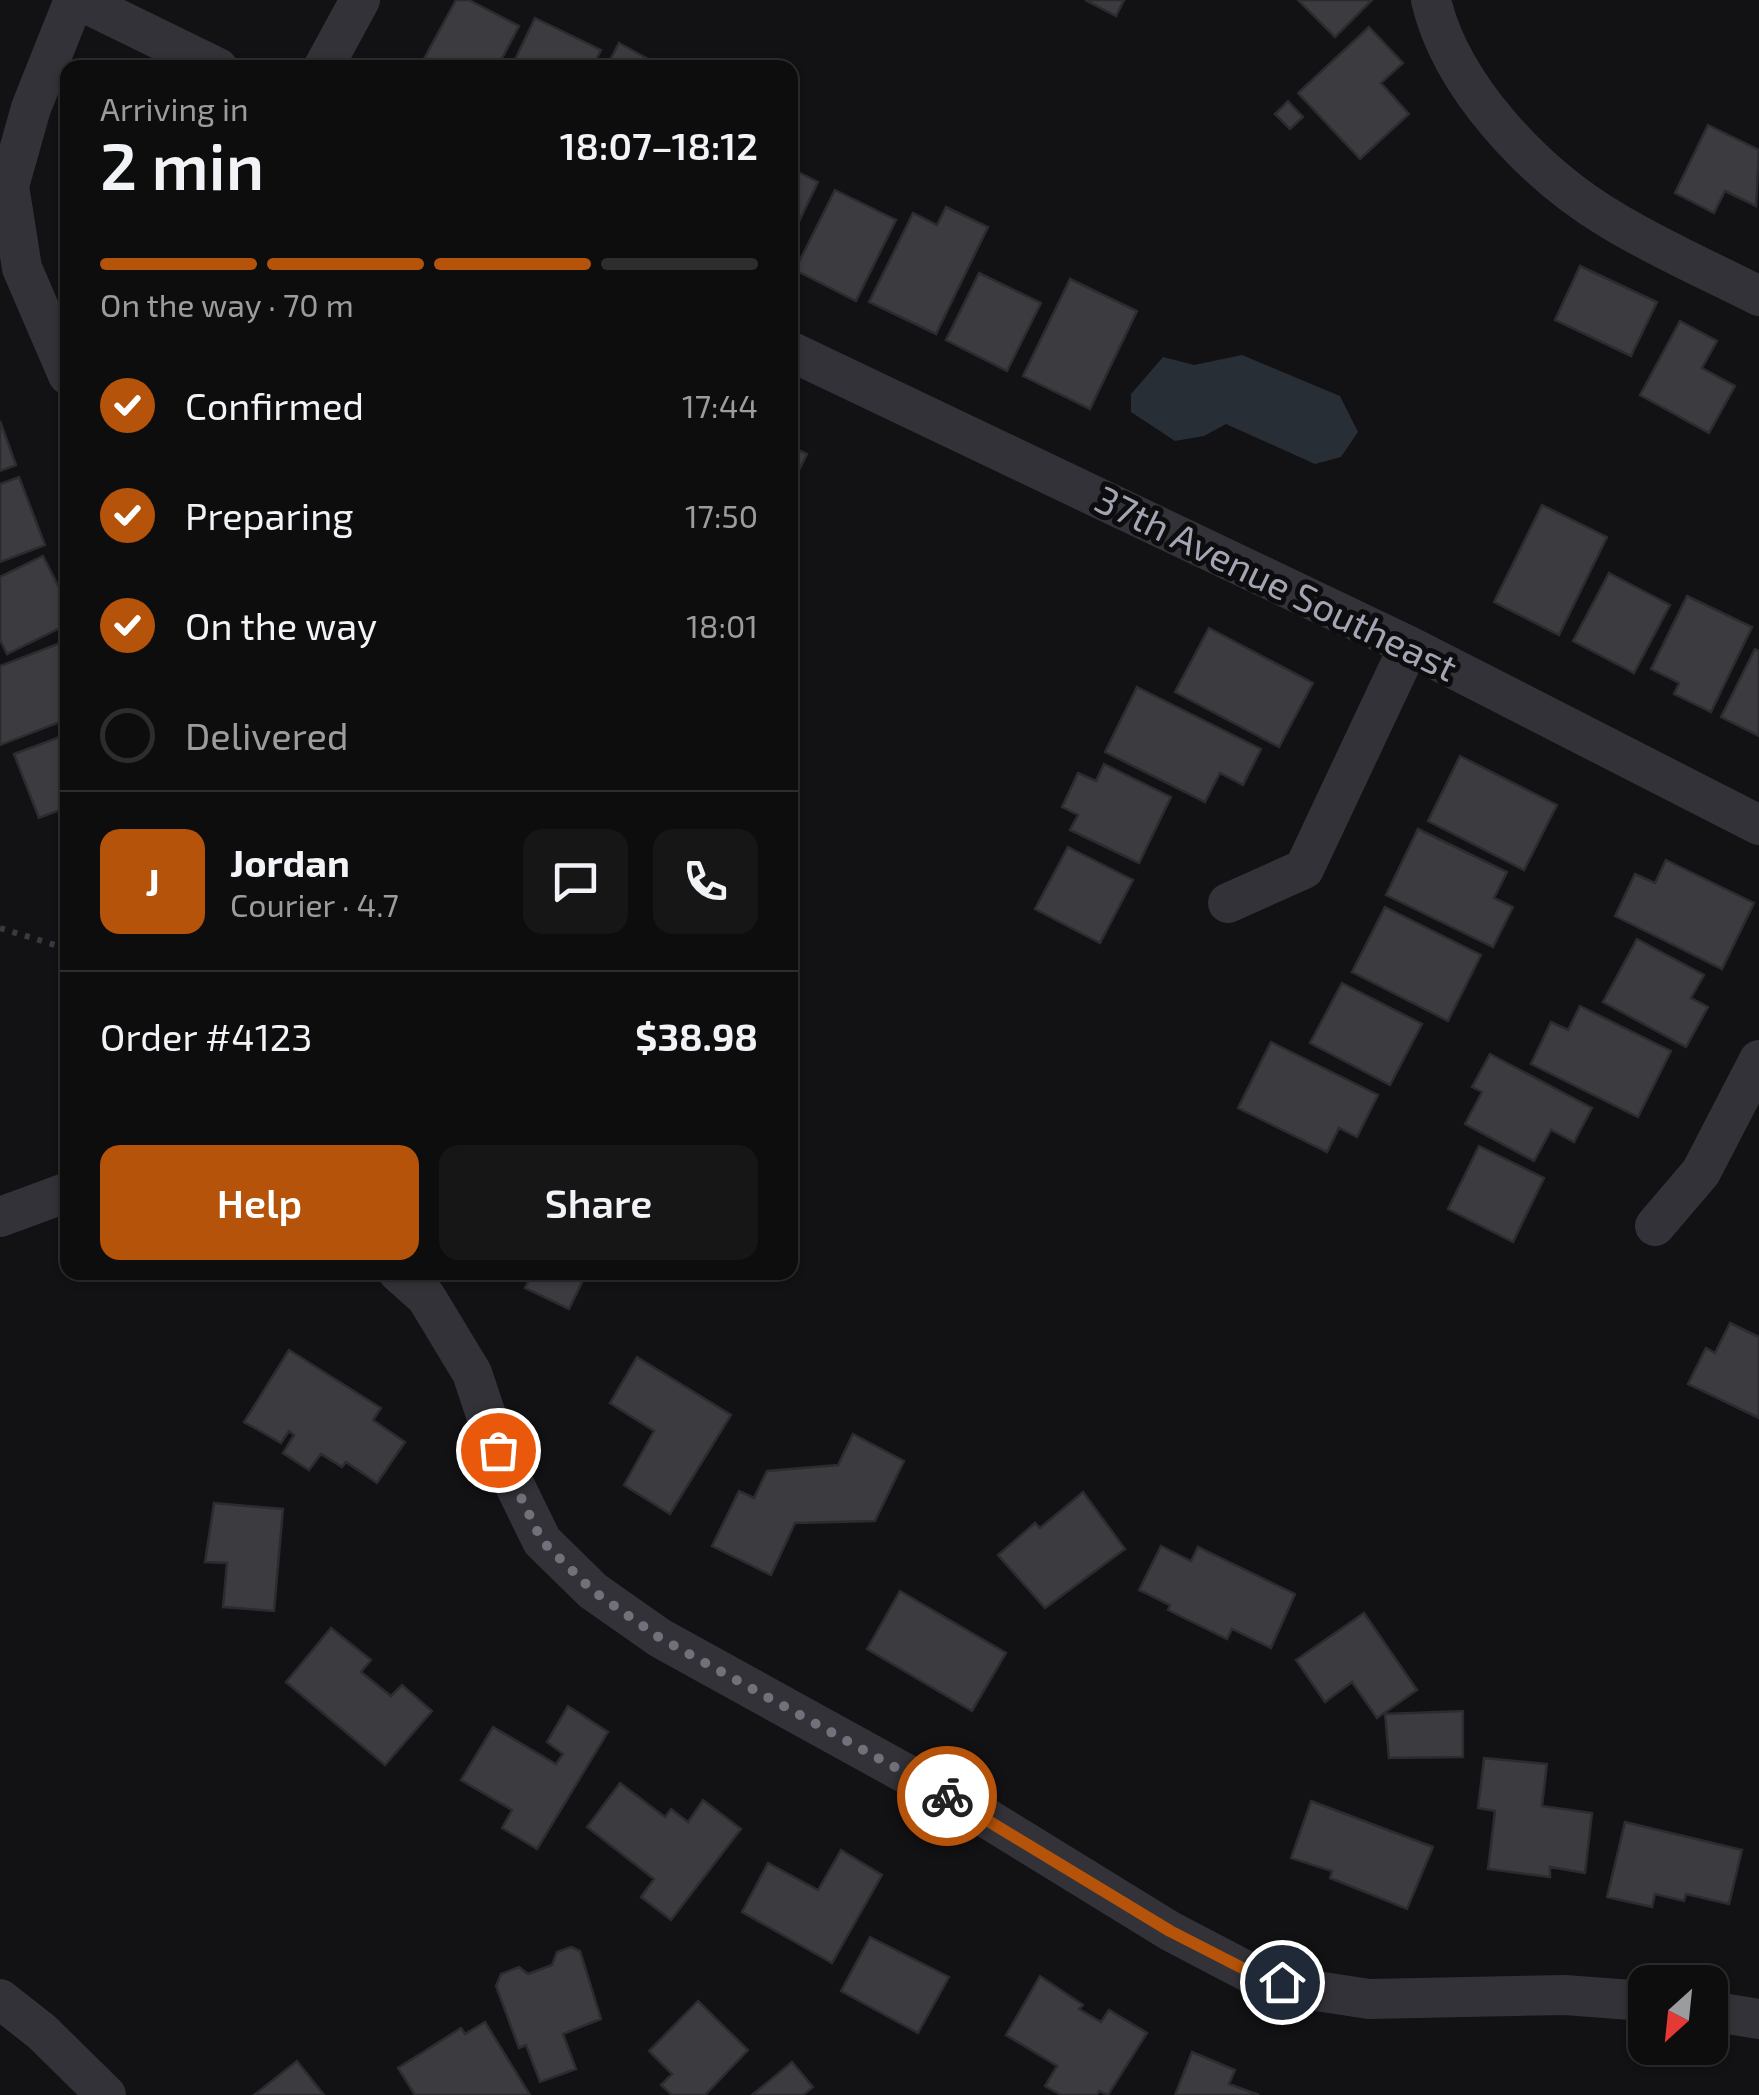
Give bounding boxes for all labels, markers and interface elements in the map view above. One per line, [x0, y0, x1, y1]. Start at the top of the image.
text: Arriving in [100, 89, 249, 127]
text: 18:07–18:12 [560, 122, 758, 168]
text: 2 min [100, 125, 264, 203]
text: On the way · 70 m [100, 285, 354, 323]
icon: check [100, 378, 155, 433]
text: Confirmed [185, 382, 364, 428]
text: 17:44 [682, 386, 758, 424]
street label: 37th Avenue Southeast [1089, 475, 1465, 690]
icon: check [100, 488, 155, 543]
text: Preparing [185, 492, 353, 538]
text: 17:50 [685, 496, 758, 534]
icon: check [100, 598, 155, 653]
text: On the way [185, 602, 377, 648]
text: 18:01 [686, 606, 758, 644]
text: Delivered [185, 712, 349, 758]
button: chat [523, 829, 628, 934]
button: phone [653, 829, 758, 934]
text: Jordan [230, 839, 350, 885]
text: J [145, 858, 160, 904]
text: Courier · 4.7 [230, 885, 399, 923]
text: Order #4123 [100, 1013, 312, 1059]
text: $38.98 [635, 1013, 758, 1059]
button: Help [100, 1145, 419, 1260]
button: Share [439, 1145, 758, 1260]
pin [456, 1408, 541, 1493]
icon: bag [471, 1423, 526, 1478]
courier [897, 1746, 997, 1846]
icon: bike [920, 1769, 975, 1824]
pin [1240, 1940, 1325, 2025]
icon: home [1255, 1955, 1310, 2010]
north arrow [1628, 1965, 1728, 2065]
map controls [1628, 1965, 1728, 2065]

